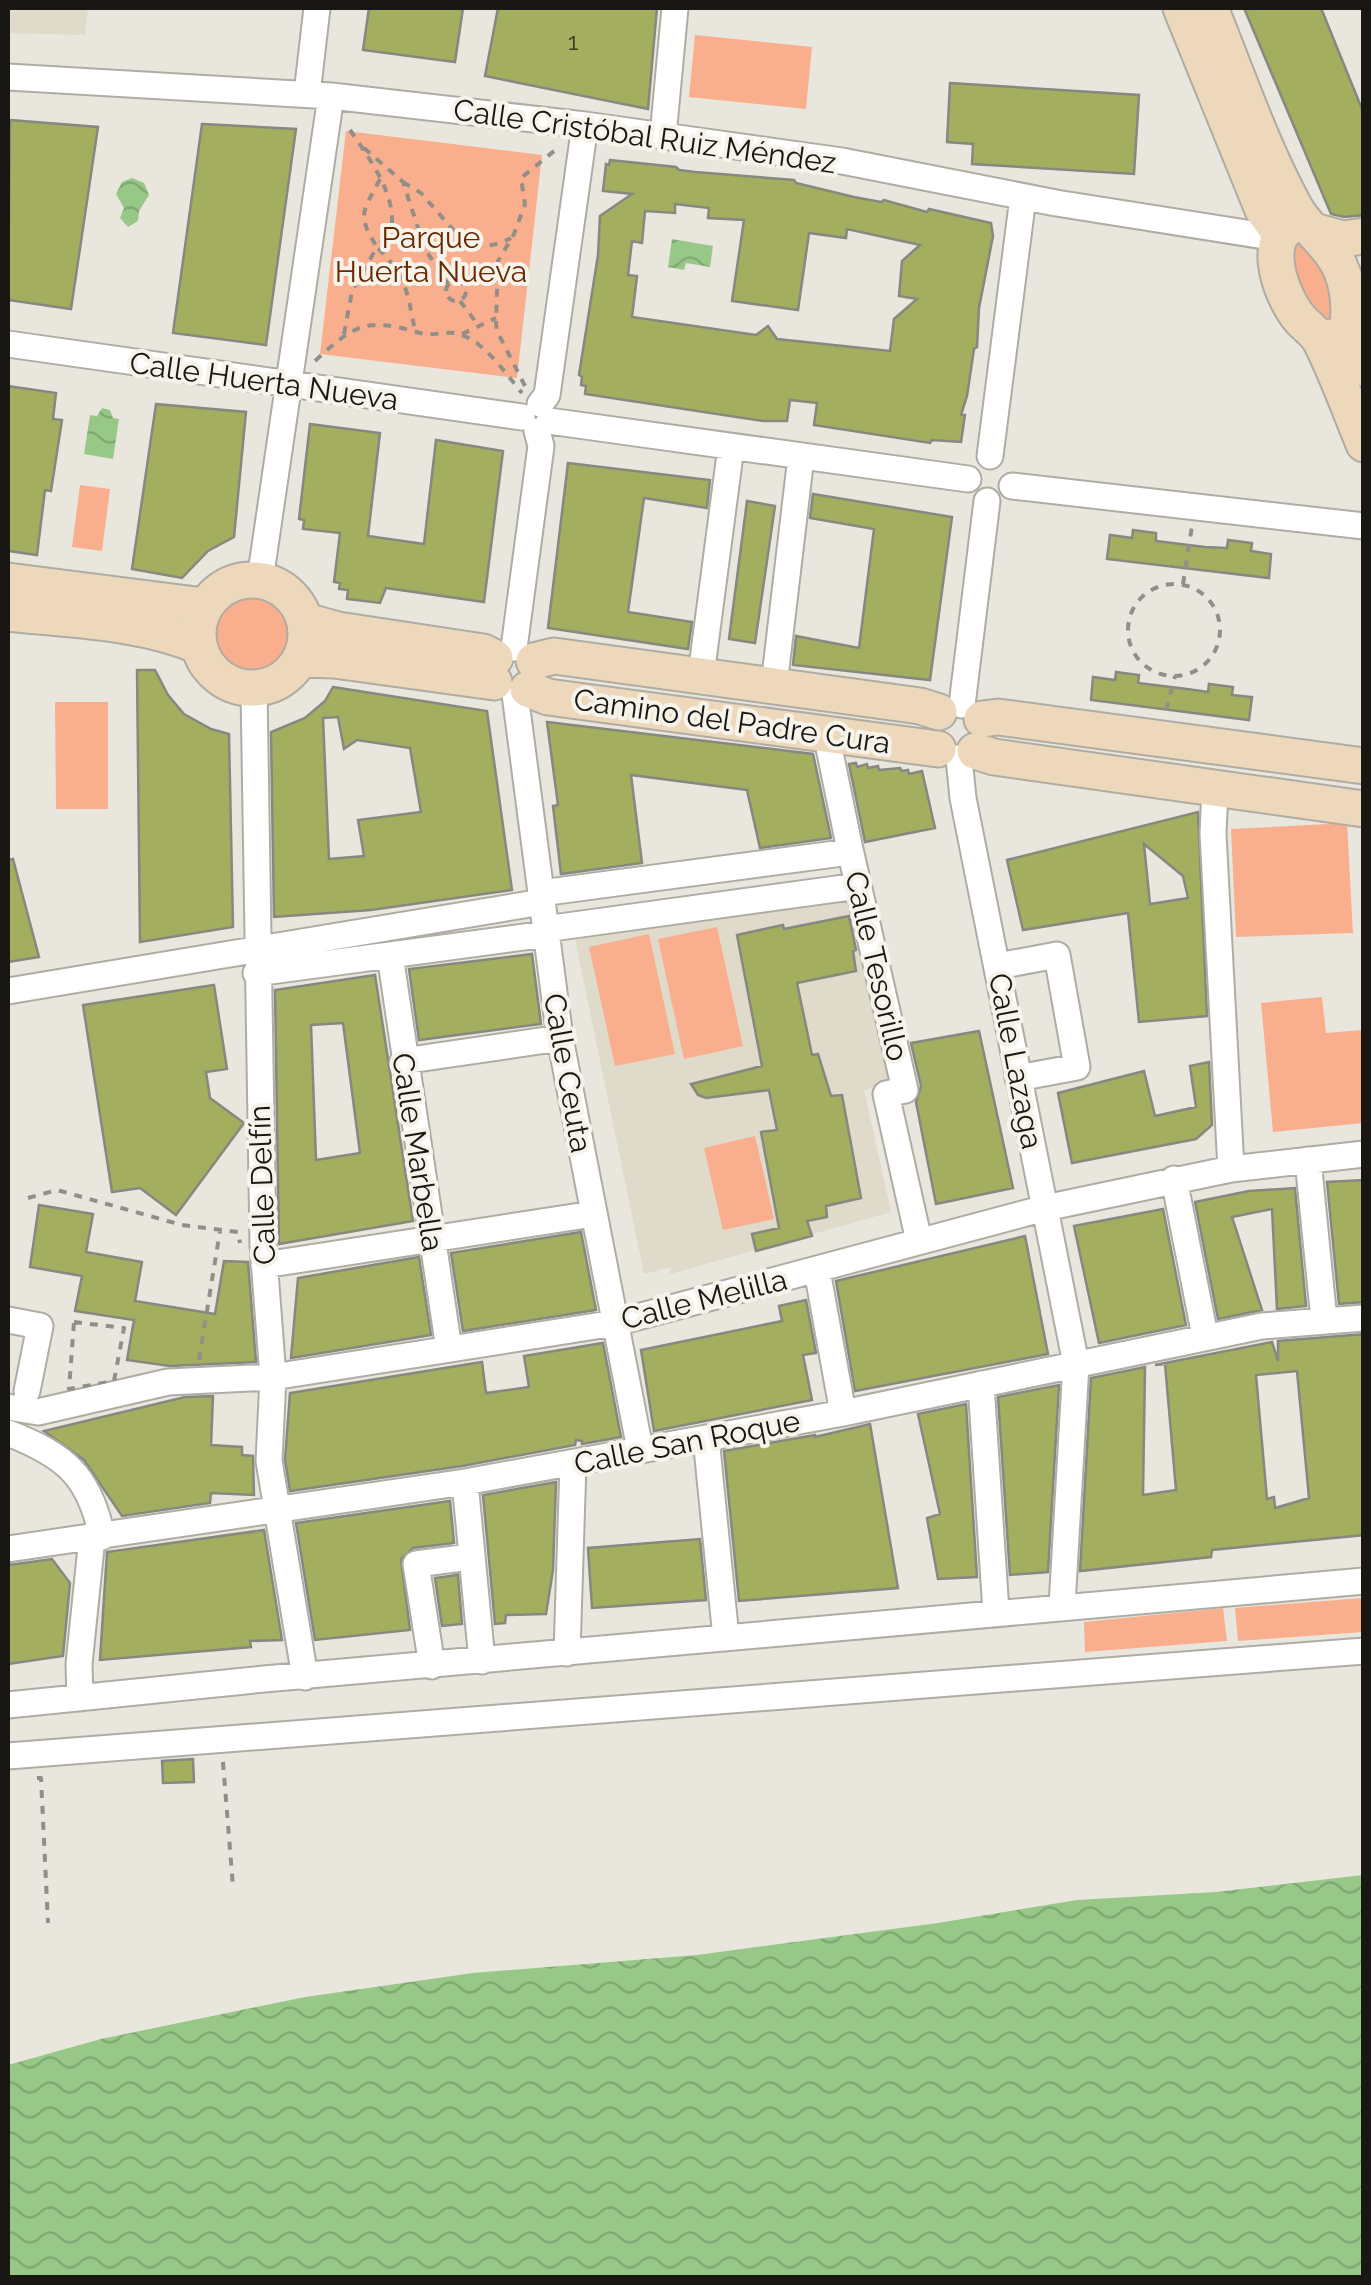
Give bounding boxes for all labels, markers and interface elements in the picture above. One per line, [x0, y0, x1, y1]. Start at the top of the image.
house number: 1 [568, 26, 579, 56]
street label: Calle Cristóbal Ruiz Méndez [451, 92, 839, 180]
park label: Parque Huerta Nueva [335, 220, 527, 289]
street label: Calle Huerta Nueva [127, 345, 401, 417]
street label: Camino del Padre Cura [572, 681, 892, 761]
street label: Calle Tesorillo [838, 868, 916, 1064]
street label: Calle Lazaga [982, 970, 1050, 1152]
street label: Calle Ceuta [537, 991, 599, 1155]
street label: Calle Marbella [385, 1050, 451, 1254]
street label: Calle Delfín [242, 1105, 282, 1265]
street label: Calle Melilla [618, 1262, 790, 1336]
street label: Calle San Roque [571, 1403, 803, 1481]

